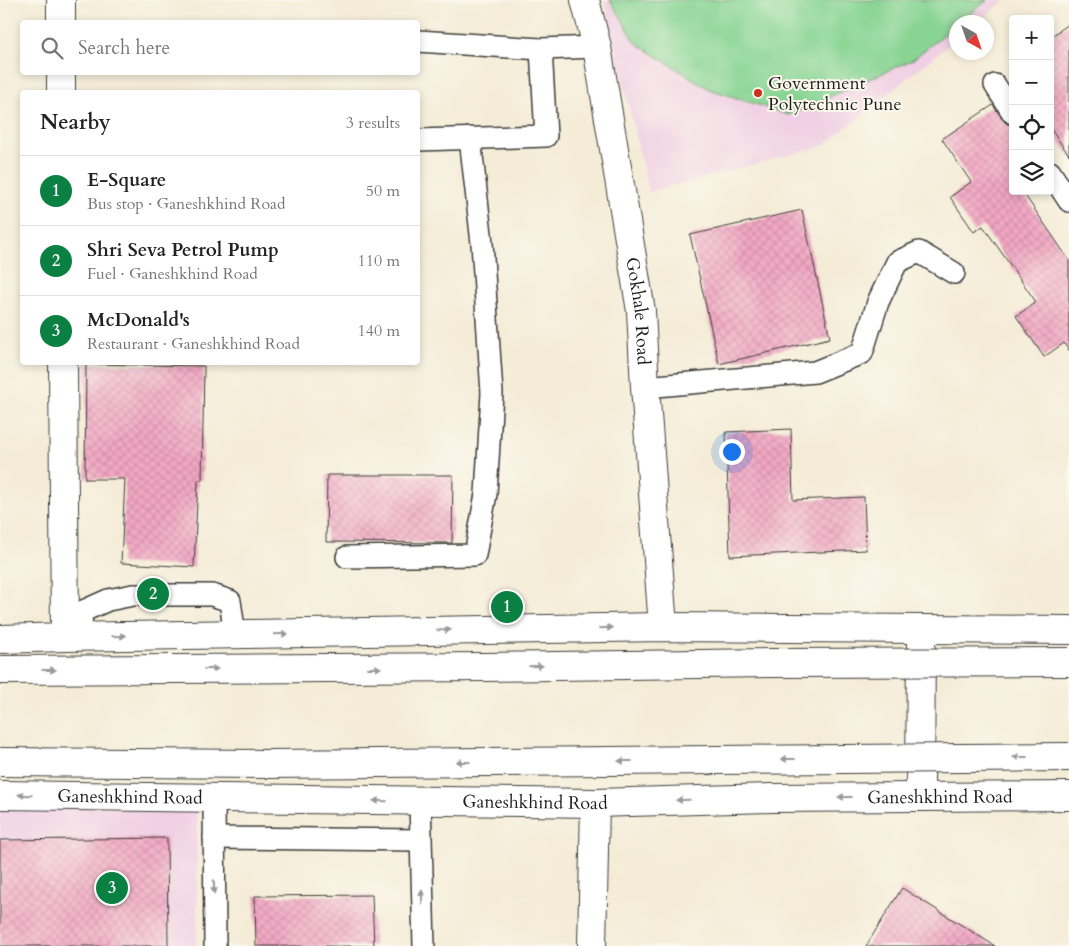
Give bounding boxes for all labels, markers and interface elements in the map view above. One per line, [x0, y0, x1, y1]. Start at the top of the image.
north arrow [949, 15, 994, 60]
map controls [1009, 15, 1054, 195]
button: + [1009, 15, 1054, 60]
search box [20, 20, 420, 75]
icon: search [38, 34, 66, 62]
text: Search here [78, 35, 170, 61]
button: − [1009, 60, 1054, 105]
place label: Government Polytechnic Pune [768, 71, 902, 117]
marker: Government Polytechnic Pune [752, 87, 764, 99]
button: locate [1009, 105, 1054, 150]
text: Nearby [40, 108, 111, 137]
text: 3 results [346, 112, 400, 134]
button: layers [1009, 150, 1054, 195]
text: E-Square [87, 167, 166, 193]
text: 1 [52, 180, 60, 202]
text: 50 m [366, 180, 400, 202]
text: Bus stop · Ganeshkhind Road [87, 193, 286, 215]
text: Shri Seva Petrol Pump [87, 237, 279, 263]
text: 2 [52, 250, 60, 272]
text: 110 m [358, 250, 400, 272]
street label: Gokhale Road [620, 255, 656, 366]
text: Fuel · Ganeshkhind Road [87, 263, 258, 285]
text: McDonald's [87, 307, 190, 333]
text: 3 [52, 320, 60, 342]
text: 140 m [358, 320, 400, 342]
text: Restaurant · Ganeshkhind Road [87, 333, 300, 355]
your location [719, 439, 745, 465]
pin: 2 [137, 575, 169, 613]
pin: 1 [491, 588, 523, 626]
one-way arrow [598, 624, 614, 632]
one-way arrow [436, 626, 452, 634]
one-way arrow [273, 630, 289, 638]
one-way arrow [111, 632, 127, 640]
one-way arrow [528, 662, 544, 670]
one-way arrow [366, 664, 382, 672]
one-way arrow [203, 665, 219, 673]
one-way arrow [41, 666, 57, 674]
one-way arrow [1012, 754, 1028, 762]
one-way arrow [780, 756, 796, 764]
one-way arrow [617, 757, 633, 765]
one-way arrow [455, 758, 471, 766]
street label: Ganeshkhind Road [57, 783, 203, 810]
street label: Ganeshkhind Road [867, 784, 1013, 810]
street label: Ganeshkhind Road [462, 789, 608, 816]
one-way arrow [17, 791, 33, 799]
one-way arrow [837, 793, 853, 801]
one-way arrow [372, 796, 388, 804]
one-way arrow [675, 796, 691, 804]
pin: 3 [96, 869, 128, 907]
one-way arrow [210, 879, 218, 895]
one-way arrow [417, 889, 425, 905]

